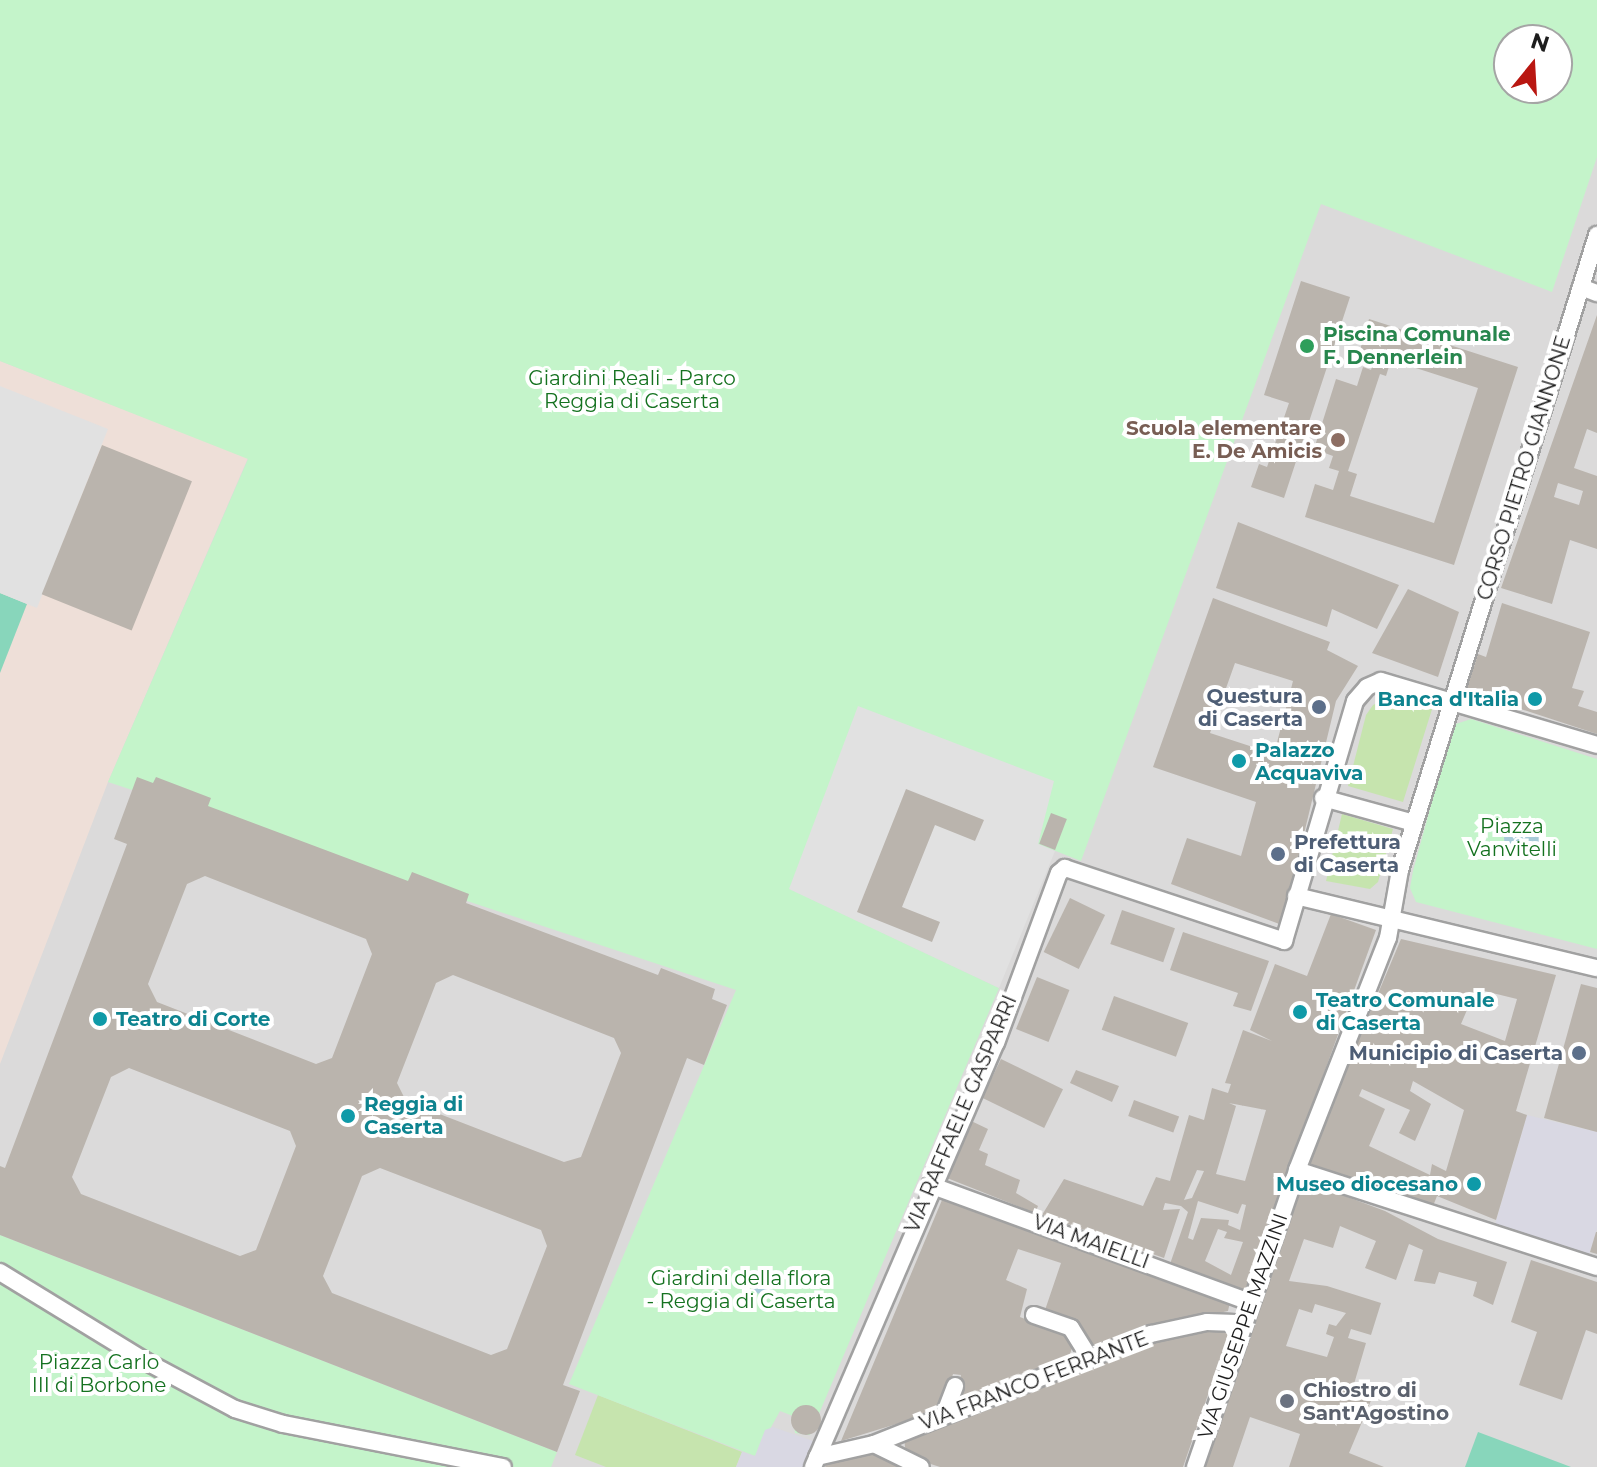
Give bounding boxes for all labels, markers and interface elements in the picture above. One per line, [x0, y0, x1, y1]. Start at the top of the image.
north arrow [1493, 24, 1573, 104]
text: N [1527, 27, 1553, 58]
place label: Piscina Comunale F. Dennerlein [1323, 322, 1511, 369]
street label: CORSO PIETRO GIANNONE [1472, 333, 1576, 603]
marker: Piscina Comunale F. Dennerlein [1298, 337, 1316, 355]
park label: Giardini Reali - Parco Reggia di Caserta [528, 366, 736, 413]
place label: Scuola elementare E. De Amicis [1126, 416, 1322, 463]
marker: Scuola elementare E. De Amicis [1329, 431, 1347, 449]
place label: Questura di Caserta [1198, 684, 1303, 731]
place label: Banca d'Italia [1378, 687, 1519, 711]
marker: Banca d'Italia [1526, 690, 1544, 708]
marker: Questura di Caserta [1310, 698, 1328, 716]
place label: Palazzo Acquaviva [1255, 738, 1363, 785]
marker: Palazzo Acquaviva [1230, 752, 1248, 770]
park label: Piazza Vanvitelli [1467, 815, 1557, 862]
place label: Prefettura di Caserta [1294, 830, 1401, 877]
marker: Prefettura di Caserta [1269, 845, 1287, 863]
place label: Teatro Comunale di Caserta [1316, 988, 1495, 1035]
street label: VIA RAFFAELE GASPARRI [900, 992, 1022, 1236]
marker: Teatro Comunale di Caserta [1291, 1003, 1309, 1021]
place label: Teatro di Corte [116, 1007, 270, 1031]
marker: Teatro di Corte [91, 1010, 109, 1028]
place label: Municipio di Caserta [1349, 1041, 1563, 1065]
marker: Municipio di Caserta [1570, 1044, 1588, 1062]
place label: Reggia di Caserta [364, 1092, 463, 1139]
marker: Reggia di Caserta [339, 1107, 357, 1125]
place label: Museo diocesano [1276, 1172, 1458, 1196]
marker: Museo diocesano [1465, 1175, 1483, 1193]
street label: VIA MAIELLI [1030, 1210, 1152, 1274]
street label: VIA GIUSEPPE MAZZINI [1193, 1210, 1293, 1442]
park label: Giardini della flora - Reggia di Caserta [647, 1266, 835, 1313]
street label: VIA FRANCO FERRANTE [916, 1326, 1152, 1436]
park label: Piazza Carlo III di Borbone [32, 1351, 166, 1398]
place label: Chiostro di Sant'Agostino [1303, 1378, 1449, 1425]
marker: Chiostro di Sant'Agostino [1278, 1392, 1296, 1410]

